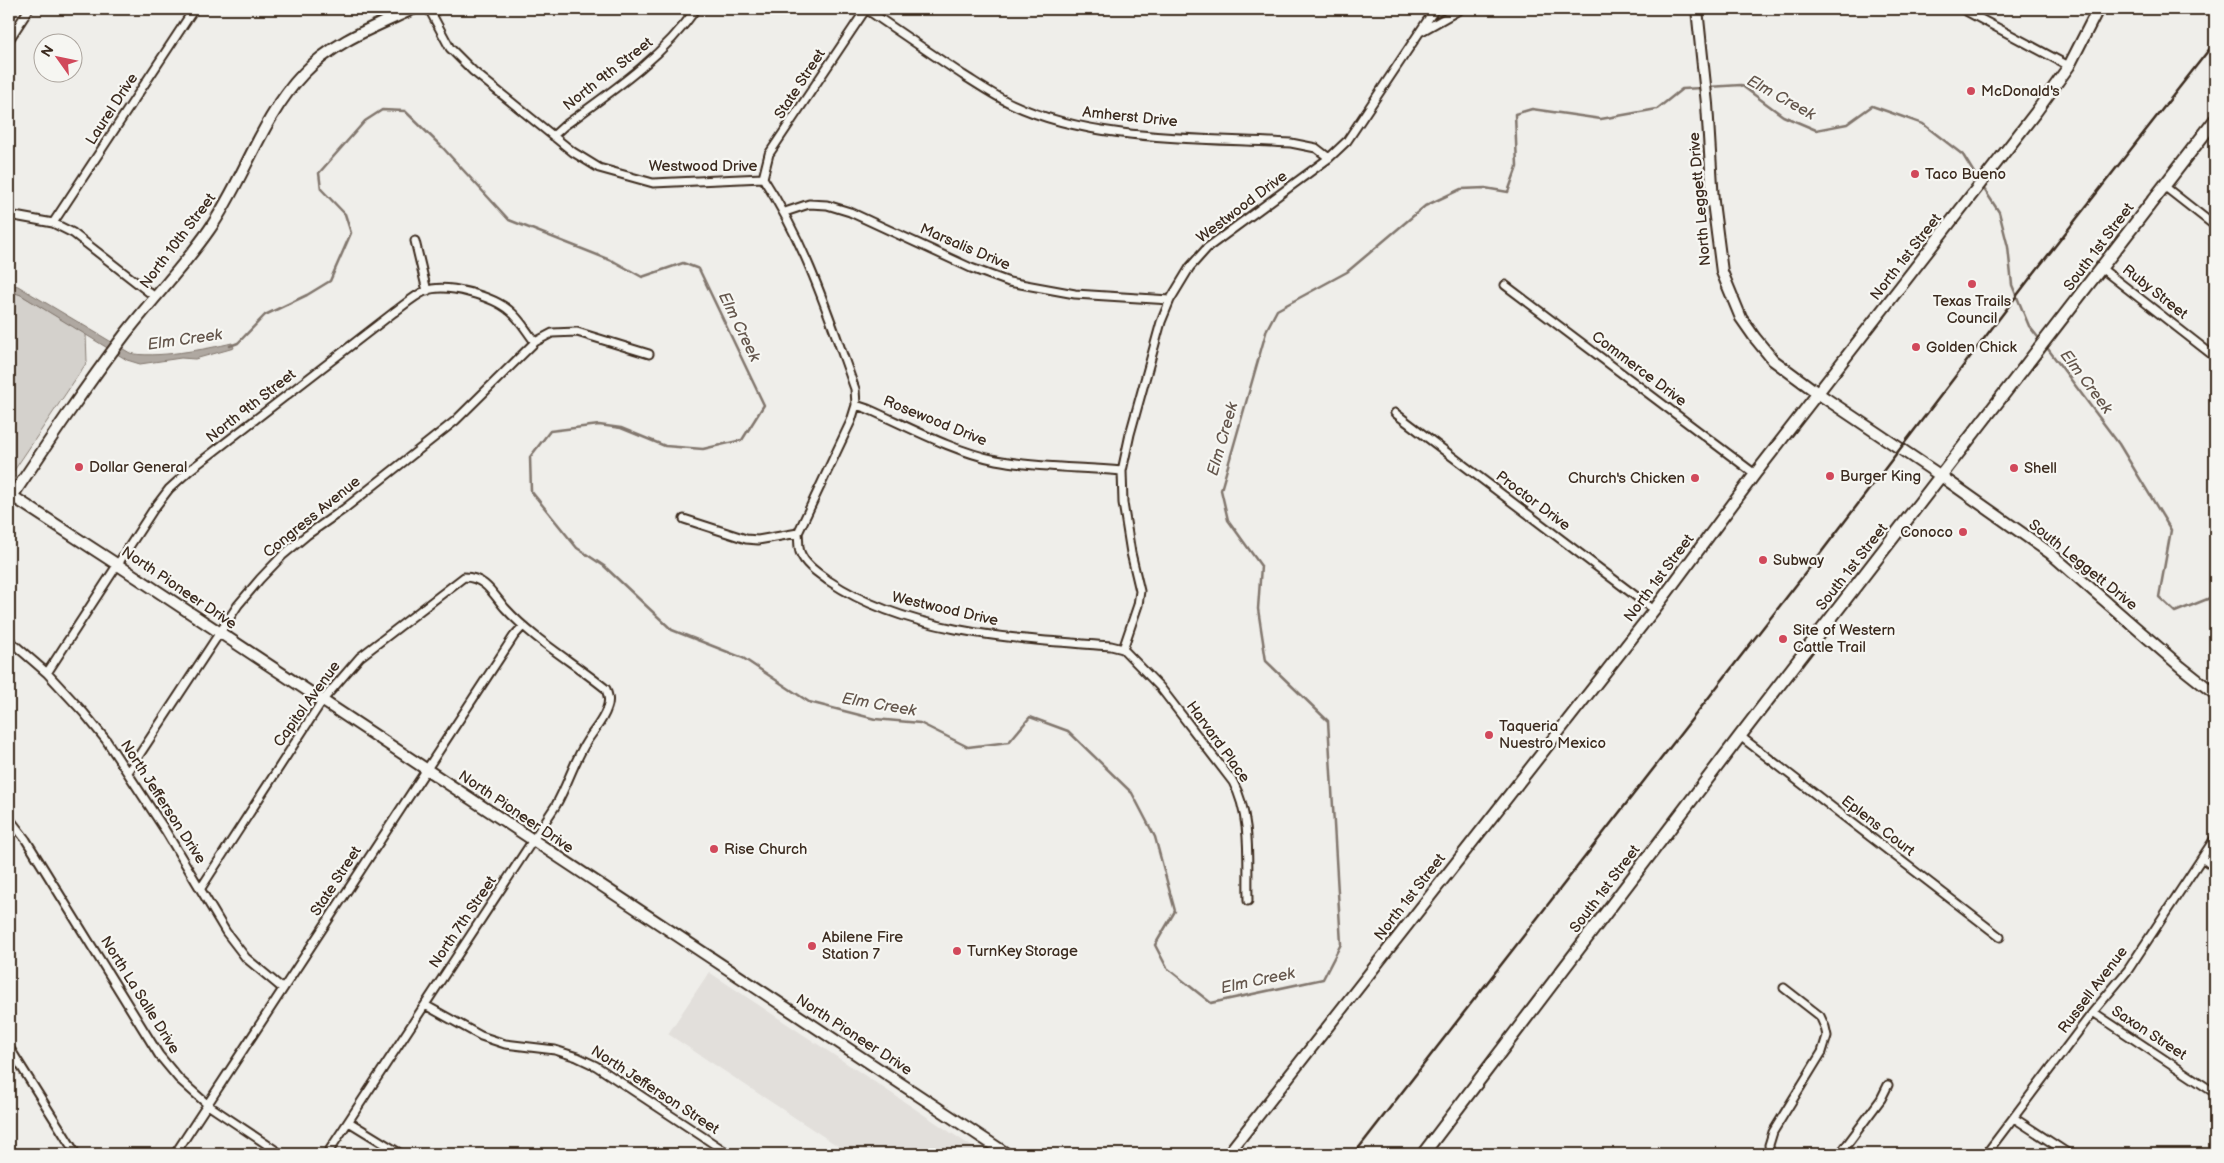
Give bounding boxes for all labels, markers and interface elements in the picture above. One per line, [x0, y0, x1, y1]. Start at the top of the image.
north arrow [32, 32, 82, 82]
street label: North 9th Street [559, 33, 657, 115]
text: N [38, 42, 58, 60]
street label: State Street [770, 45, 830, 123]
street label: Laurel Drive [82, 69, 142, 148]
water label: Elm Creek [1743, 71, 1820, 125]
place label: McDonald's [1981, 82, 2060, 101]
marker: McDonald's [1965, 85, 1977, 97]
street label: Amherst Drive [1082, 103, 1179, 131]
street label: North Leggett Drive [1685, 131, 1715, 267]
street label: Westwood Drive [649, 157, 757, 176]
place label: Taco Bueno [1925, 165, 2006, 184]
street label: Westwood Drive [1193, 167, 1291, 247]
marker: Taco Bueno [1909, 168, 1921, 180]
street label: North 10th Street [136, 189, 220, 293]
street label: South 1st Street [2060, 199, 2139, 295]
street label: North 1st Street [1866, 209, 1946, 304]
street label: Marsalis Drive [917, 219, 1013, 275]
street label: Ruby Street [2118, 260, 2192, 324]
marker: Texas Trails Council [1966, 278, 1978, 290]
water label: Elm Creek [714, 289, 765, 366]
place label: Texas Trails Council [1933, 292, 2012, 328]
water label: Elm Creek [146, 325, 225, 355]
street label: Commerce Drive [1588, 327, 1690, 411]
place label: Golden Chick [1926, 338, 2017, 357]
marker: Golden Chick [1910, 341, 1922, 353]
water label: Elm Creek [2056, 346, 2117, 419]
street label: North 9th Street [202, 365, 300, 447]
street label: Rosewood Drive [880, 392, 990, 451]
water label: Elm Creek [1203, 399, 1243, 478]
place label: Dollar General [89, 458, 187, 477]
place label: Shell [2024, 459, 2057, 478]
marker: Dollar General [73, 461, 85, 473]
marker: Shell [2008, 462, 2020, 474]
street label: Proctor Drive [1492, 467, 1574, 535]
place label: Burger King [1840, 467, 1921, 486]
place label: Church's Chicken [1568, 469, 1685, 488]
marker: Burger King [1824, 470, 1836, 482]
street label: Congress Avenue [260, 472, 365, 562]
marker: Church's Chicken [1689, 472, 1701, 484]
street label: South Leggett Drive [2025, 515, 2141, 615]
street label: South 1st Street [1812, 519, 1892, 614]
place label: Conoco [1900, 523, 1953, 542]
marker: Conoco [1957, 526, 1969, 538]
street label: North 1st Street [1620, 530, 1698, 626]
street label: North Pioneer Drive [118, 542, 240, 634]
place label: Subway [1773, 551, 1824, 570]
marker: Subway [1757, 554, 1769, 566]
street label: Westwood Drive [890, 588, 1000, 631]
place label: Site of Western Cattle Trail [1793, 621, 1895, 657]
marker: Site of Western Cattle Trail [1777, 633, 1789, 645]
street label: Capitol Avenue [269, 657, 345, 751]
water label: Elm Creek [840, 689, 919, 721]
street label: Harvard Place [1182, 698, 1254, 787]
place label: Taqueria Nuestro Mexico [1499, 717, 1606, 753]
marker: Taqueria Nuestro Mexico [1483, 729, 1495, 741]
street label: North Jefferson Drive [116, 737, 210, 867]
street label: North Pioneer Drive [455, 766, 577, 858]
street label: Eplens Court [1837, 791, 1919, 861]
place label: Rise Church [724, 840, 807, 859]
street label: South 1st Street [1566, 841, 1645, 937]
street label: State Street [306, 842, 366, 920]
marker: Rise Church [708, 843, 720, 855]
street label: North 1st Street [1370, 849, 1450, 944]
street label: North 7th Street [425, 872, 501, 972]
place label: Abilene Fire Station 7 [822, 928, 903, 964]
street label: North La Salle Drive [96, 933, 184, 1057]
marker: Abilene Fire Station 7 [806, 940, 818, 952]
place label: TurnKey Storage [967, 942, 1078, 961]
street label: Russell Avenue [2054, 943, 2132, 1037]
marker: TurnKey Storage [951, 945, 963, 957]
water label: Elm Creek [1219, 964, 1298, 998]
street label: North Pioneer Drive [792, 990, 916, 1080]
street label: Saxon Street [2108, 1002, 2191, 1065]
street label: North Jefferson Street [587, 1041, 723, 1139]

